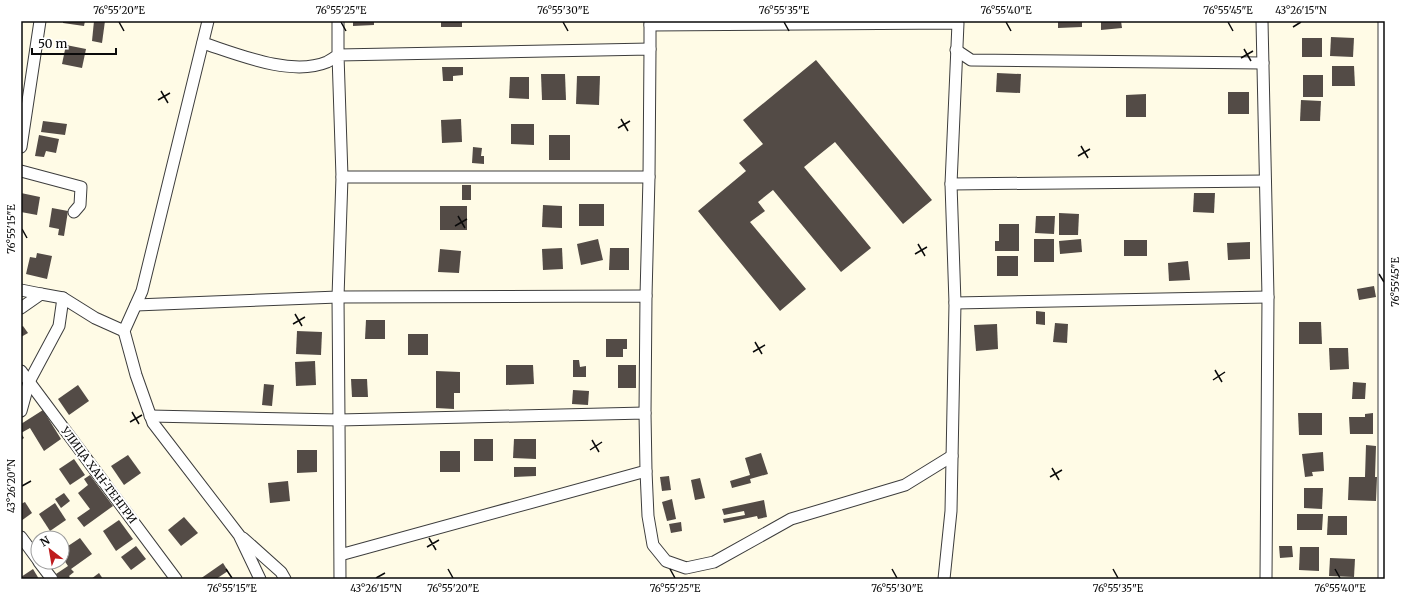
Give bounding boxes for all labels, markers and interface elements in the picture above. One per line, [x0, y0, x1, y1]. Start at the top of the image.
text: 76°55'20"E [93, 4, 146, 17]
text: 76°55'25"E [316, 4, 367, 17]
text: 76°55'30"E [537, 4, 589, 17]
text: 76°55'35"E [759, 4, 810, 17]
text: 76°55'40"E [980, 4, 1032, 17]
text: 76°55'45"E [1203, 4, 1253, 17]
text: 43°26'15"N [1275, 4, 1327, 17]
scale bar [32, 30, 116, 56]
text: 50 m [38, 36, 67, 51]
text: 76°55'15"E [5, 204, 18, 254]
text: 76°55'45"E [1389, 257, 1402, 307]
street label: УЛИЦА ХАН-ТЕНГРИ [57, 423, 140, 526]
text: 43°26'20"N [5, 459, 18, 513]
north arrow [30, 530, 70, 570]
text: N [38, 533, 52, 550]
text: 76°55'15"E [207, 582, 257, 595]
text: 43°26'15"N [350, 582, 402, 595]
text: 76°55'20"E [427, 582, 480, 595]
text: 76°55'25"E [650, 582, 701, 595]
text: 76°55'30"E [871, 582, 923, 595]
text: 76°55'35"E [1093, 582, 1144, 595]
text: 76°55'40"E [1314, 582, 1366, 595]

